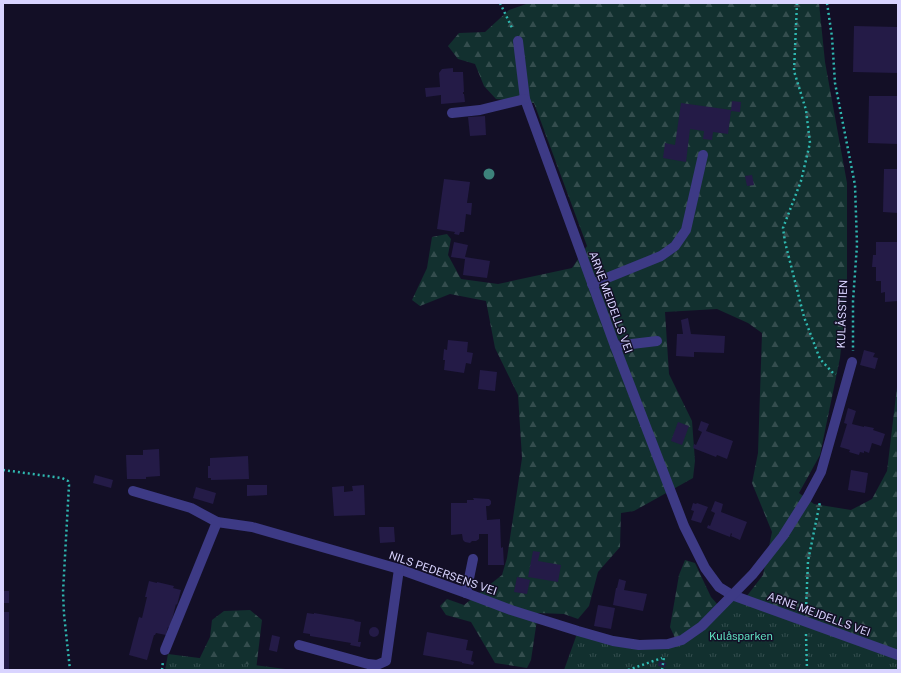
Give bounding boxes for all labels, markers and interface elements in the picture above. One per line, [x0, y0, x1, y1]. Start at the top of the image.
street label: ARNE MEIDELLS VEI [587, 249, 635, 355]
street label: KULÅSSTIEN [834, 279, 849, 349]
street label: NILS PEDERSENS VEI [387, 549, 499, 597]
street label: ARNE MEJDELLS VEI [766, 590, 872, 638]
park label: Kulåsparken [709, 630, 773, 642]

